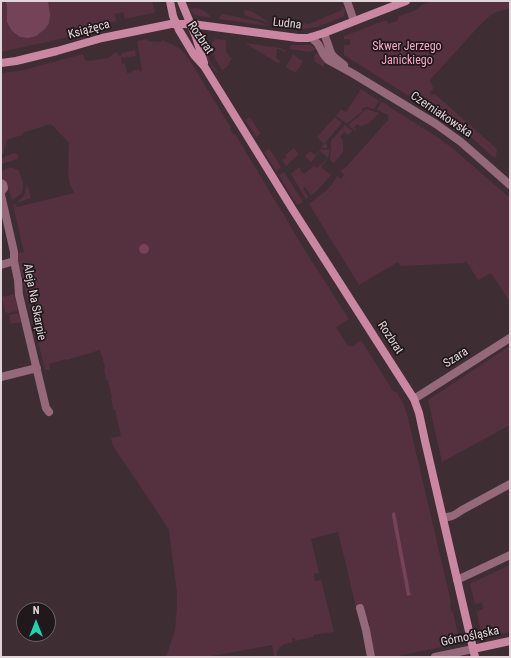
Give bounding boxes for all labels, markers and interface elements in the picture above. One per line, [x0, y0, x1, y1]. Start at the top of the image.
street label: Ludna [272, 15, 302, 33]
street label: Książęca [67, 18, 111, 42]
street label: Rozbrat [184, 19, 216, 57]
park label: Skwer Jerzego Janickiego [372, 40, 442, 68]
street label: Czerniakowska [407, 89, 475, 141]
street label: Aleja Na Skarpie [20, 262, 48, 342]
street label: Rozbrat [374, 319, 406, 357]
street label: Szara [441, 345, 471, 371]
north arrow [16, 602, 56, 642]
text: N [33, 604, 39, 617]
street label: Górnośląska [440, 624, 500, 650]

